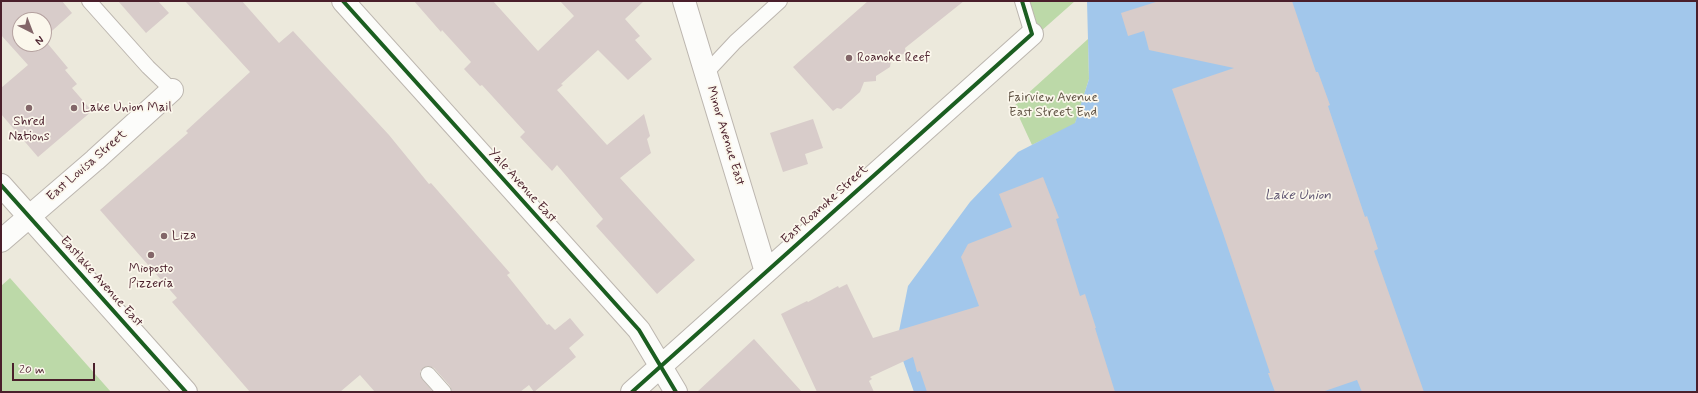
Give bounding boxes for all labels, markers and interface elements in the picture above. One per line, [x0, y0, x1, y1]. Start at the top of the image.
north arrow [12, 12, 52, 52]
text: N [32, 33, 47, 48]
place label: Roanoke Reef [857, 50, 930, 66]
marker: Roanoke Reef [844, 53, 854, 63]
street label: Minor Avenue East [702, 84, 748, 188]
park label: Fairview Avenue East Street End [1008, 90, 1098, 121]
place label: Lake Union Mail [82, 100, 172, 116]
marker: Shred Nations [24, 103, 34, 113]
marker: Lake Union Mail [69, 103, 79, 113]
place label: Shred Nations [8, 114, 50, 145]
street label: East Louisa Street [44, 127, 130, 205]
street label: Yale Avenue East [484, 145, 560, 227]
street label: East Roanoke Street [778, 162, 872, 248]
water label: Lake Union [1265, 188, 1331, 204]
place label: Liza [172, 228, 196, 244]
marker: Liza [159, 231, 169, 241]
street label: Eastlake Avenue East [56, 233, 146, 331]
marker: Mioposto Pizzeria [146, 250, 156, 260]
place label: Mioposto Pizzeria [129, 261, 173, 292]
scale bar [14, 355, 97, 381]
text: 20 m [19, 362, 45, 378]

